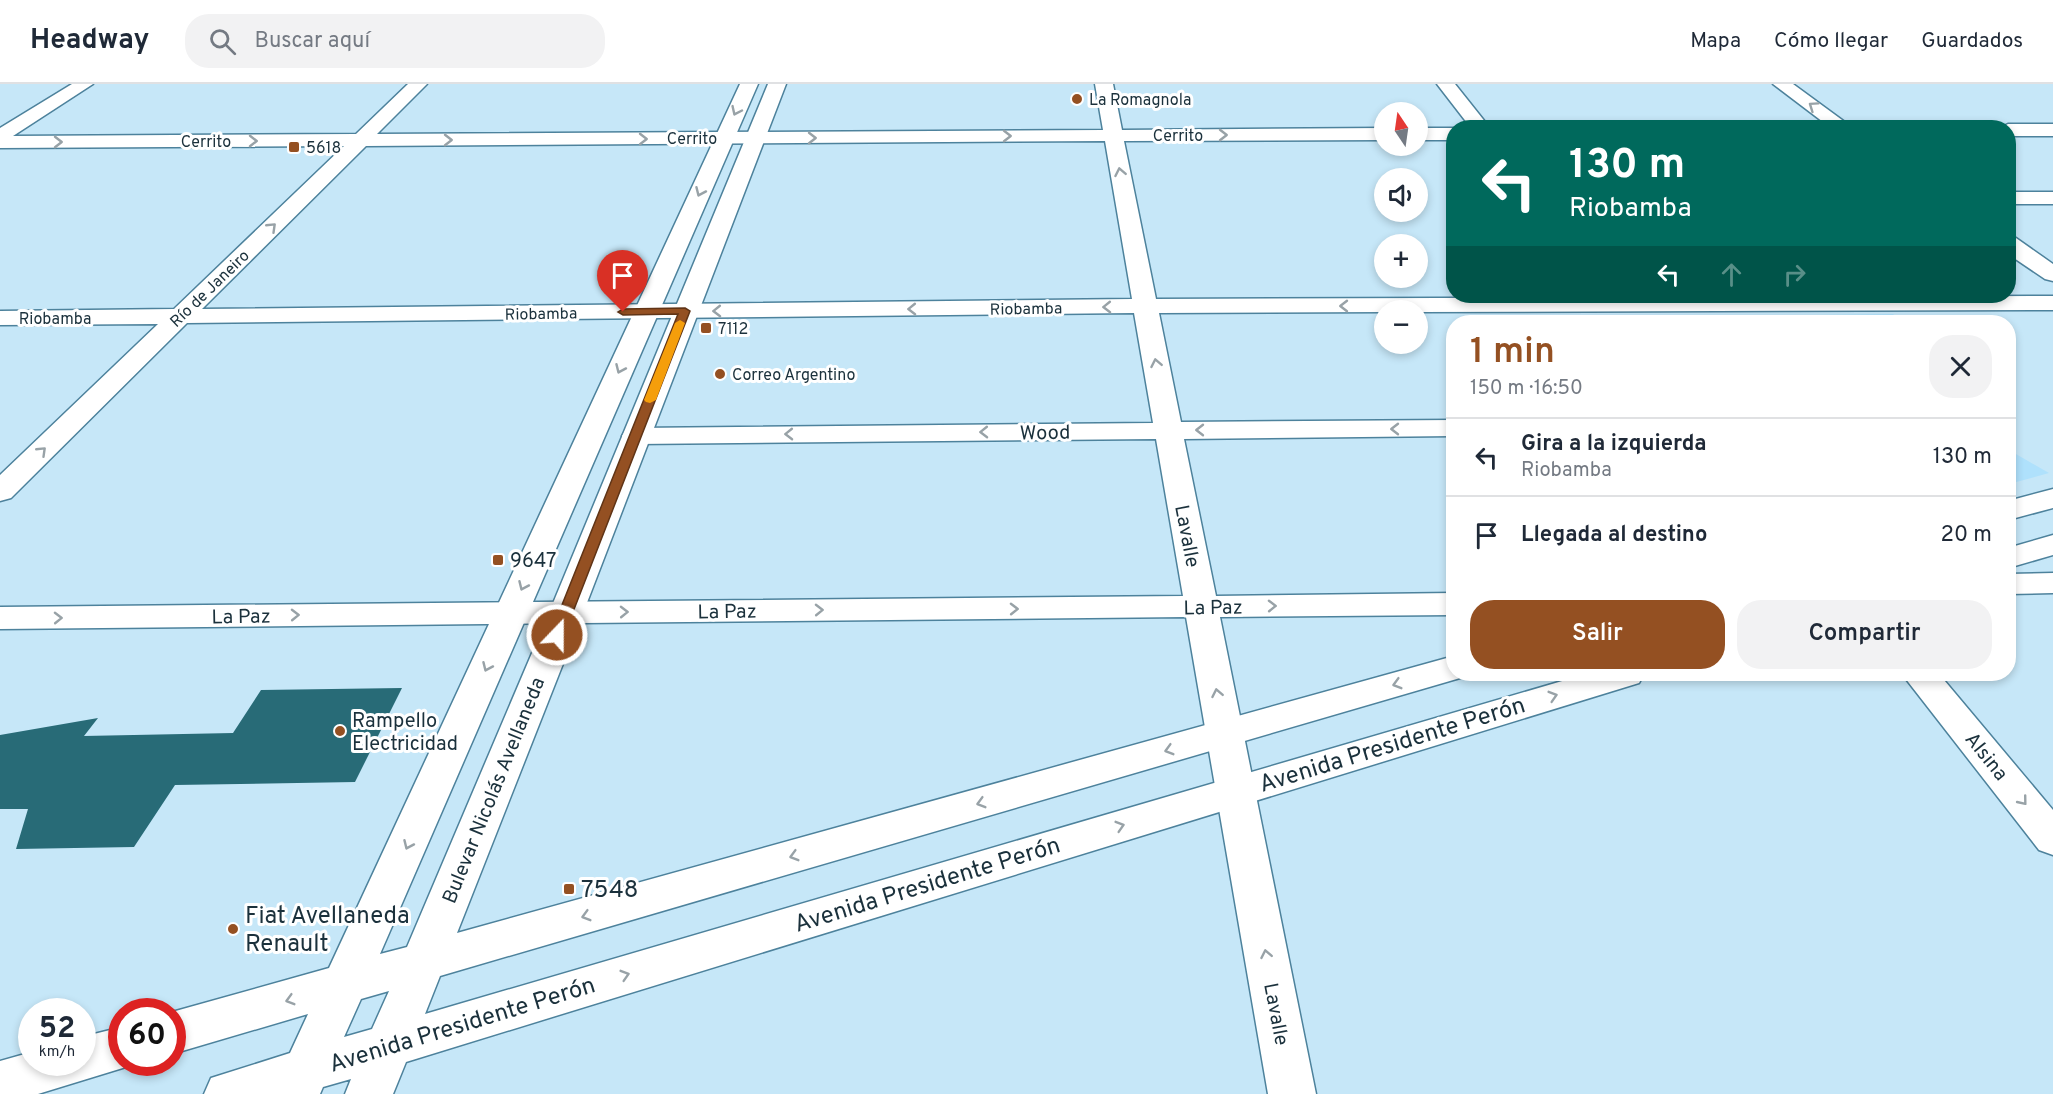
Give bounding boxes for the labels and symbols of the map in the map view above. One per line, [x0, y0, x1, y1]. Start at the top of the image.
place label: La Romagnola [1089, 91, 1191, 111]
marker: La Romagnola [1070, 92, 1084, 106]
north arrow [1374, 102, 1428, 156]
one-way arrow [1809, 102, 1820, 113]
one-way arrow [732, 105, 744, 116]
street label: Cerrito [1153, 127, 1203, 147]
one-way arrow [1218, 129, 1227, 141]
street label: Cerrito [667, 130, 717, 150]
one-way arrow [1002, 130, 1011, 143]
one-way arrow [639, 132, 648, 145]
one-way arrow [807, 132, 816, 144]
street label: Cerrito [181, 133, 231, 153]
one-way arrow [444, 134, 453, 146]
one-way arrow [249, 135, 258, 147]
one-way arrow [54, 136, 63, 148]
place label: 5618 [306, 139, 341, 159]
marker: 5618 [287, 140, 301, 154]
one-way arrow [1114, 167, 1127, 177]
one-way arrow [695, 185, 707, 196]
one-way arrow [265, 223, 275, 234]
street label: Río de Janeiro [166, 247, 254, 332]
pin [597, 250, 648, 312]
street label: Riobamba [990, 299, 1063, 321]
one-way arrow [1339, 300, 1348, 312]
one-way arrow [1102, 301, 1111, 313]
one-way arrow [907, 303, 916, 315]
street label: Riobamba [505, 304, 578, 326]
one-way arrow [712, 305, 721, 317]
street label: Riobamba [19, 310, 91, 330]
place label: 7112 [718, 320, 748, 340]
marker: 7112 [699, 321, 713, 335]
one-way arrow [1150, 359, 1163, 369]
one-way arrow [615, 363, 627, 374]
place label: Correo Argentino [732, 366, 855, 386]
marker: Correo Argentino [713, 367, 727, 381]
street label: Wood [1020, 421, 1071, 447]
one-way arrow [1391, 423, 1400, 435]
one-way arrow [1196, 424, 1205, 436]
one-way arrow [980, 426, 989, 438]
one-way arrow [785, 428, 794, 440]
one-way arrow [35, 447, 45, 458]
street label: Lavalle [1167, 503, 1205, 570]
place label: 9647 [510, 549, 557, 575]
marker: 9647 [491, 553, 505, 567]
one-way arrow [518, 579, 530, 590]
street label: La Paz [1183, 595, 1243, 623]
street label: La Paz [697, 599, 757, 627]
one-way arrow [1268, 600, 1277, 612]
one-way arrow [1010, 602, 1019, 615]
position arrow [525, 603, 589, 667]
street label: La Paz [211, 604, 271, 632]
one-way arrow [815, 604, 824, 616]
one-way arrow [620, 606, 629, 618]
one-way arrow [291, 609, 300, 621]
one-way arrow [54, 611, 63, 624]
one-way arrow [482, 660, 494, 671]
street label: Bulevar Nicolás Avellaneda [437, 674, 552, 908]
one-way arrow [1392, 677, 1402, 690]
one-way arrow [1211, 688, 1224, 698]
street label: Avenida Presidente Perón [1256, 691, 1529, 801]
one-way arrow [1547, 691, 1558, 703]
place label: Rampello Electricidad [352, 709, 458, 758]
marker: Rampello Electricidad [333, 724, 347, 738]
street label: Alsina [1958, 728, 2013, 787]
one-way arrow [1164, 743, 1175, 755]
one-way arrow [2015, 794, 2026, 805]
one-way arrow [976, 796, 987, 808]
one-way arrow [1114, 821, 1125, 833]
street label: Avenida Presidente Perón [791, 831, 1064, 941]
one-way arrow [403, 839, 415, 850]
one-way arrow [789, 849, 799, 862]
place label: 7548 [581, 876, 638, 906]
marker: 7548 [562, 882, 576, 896]
place label: Fiat Avellaneda Renault [245, 902, 410, 960]
one-way arrow [581, 908, 591, 921]
marker: Fiat Avellaneda Renault [226, 922, 240, 936]
one-way arrow [1260, 949, 1273, 959]
one-way arrow [619, 970, 630, 982]
street label: Avenida Presidente Perón [326, 971, 599, 1081]
street label: Lavalle [1256, 981, 1294, 1048]
one-way arrow [285, 993, 296, 1005]
speed limit sign: 60 [108, 998, 186, 1076]

